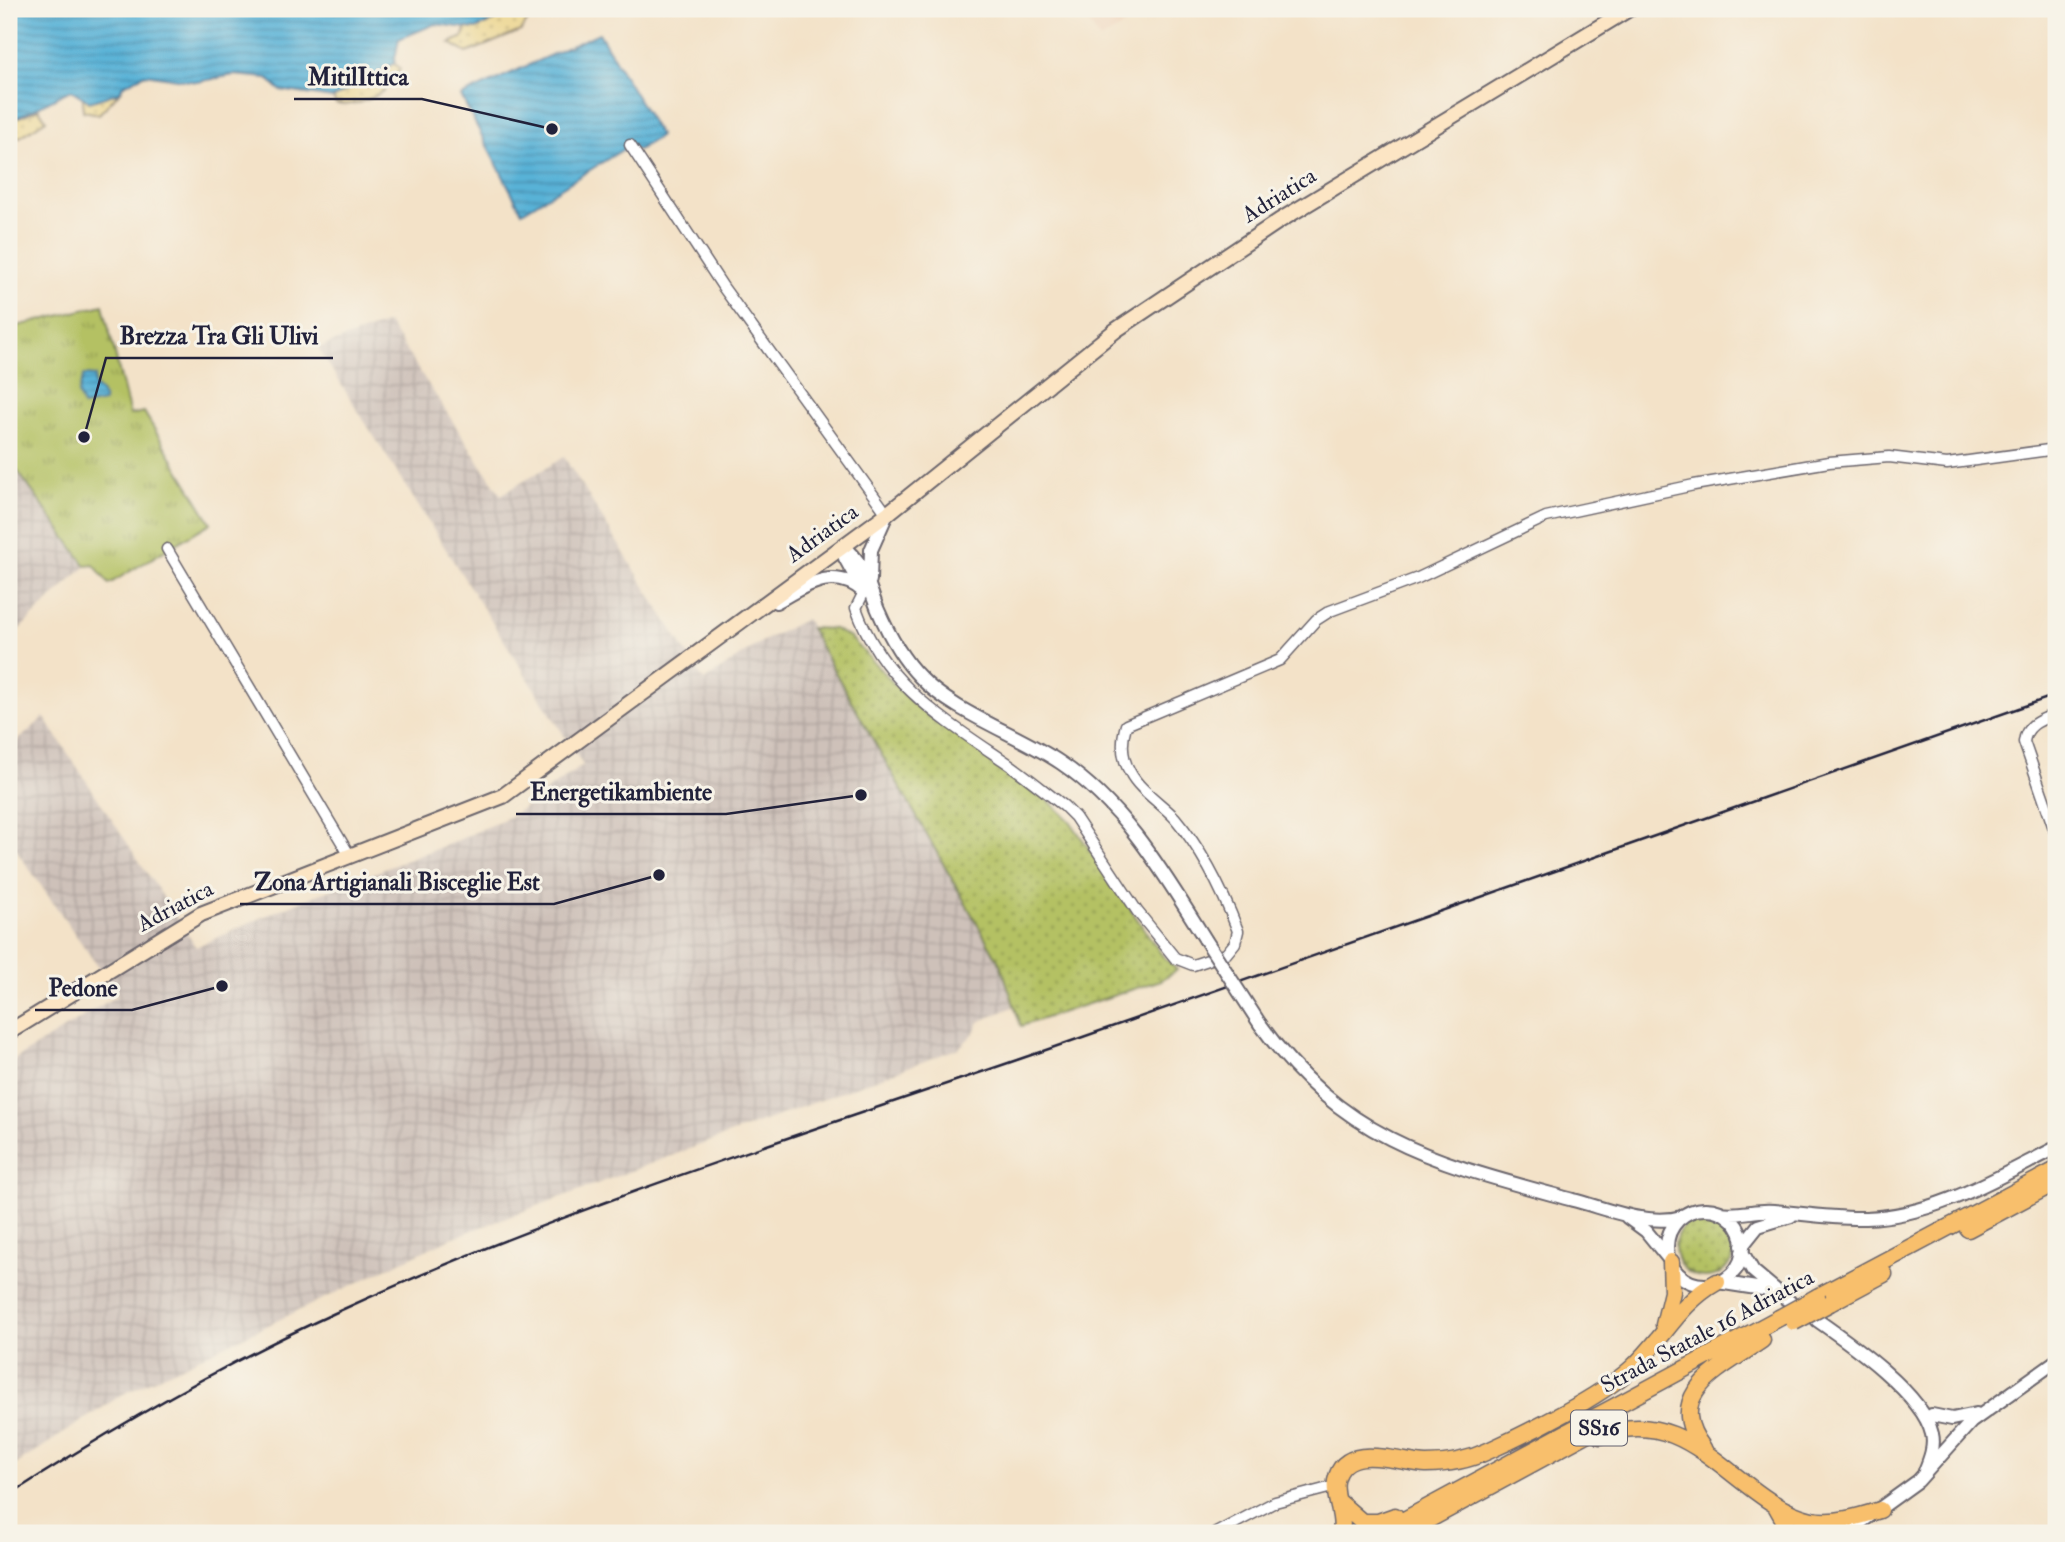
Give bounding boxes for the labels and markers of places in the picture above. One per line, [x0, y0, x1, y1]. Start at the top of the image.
callout: MitilIttica [294, 54, 422, 99]
callout: Brezza Tra Gli Ulivi [106, 313, 333, 358]
callout: Energetikambiente [516, 769, 726, 814]
callout: Zona Artigianali Bisceglie Est [240, 859, 554, 904]
callout: Pedone [35, 965, 132, 1010]

